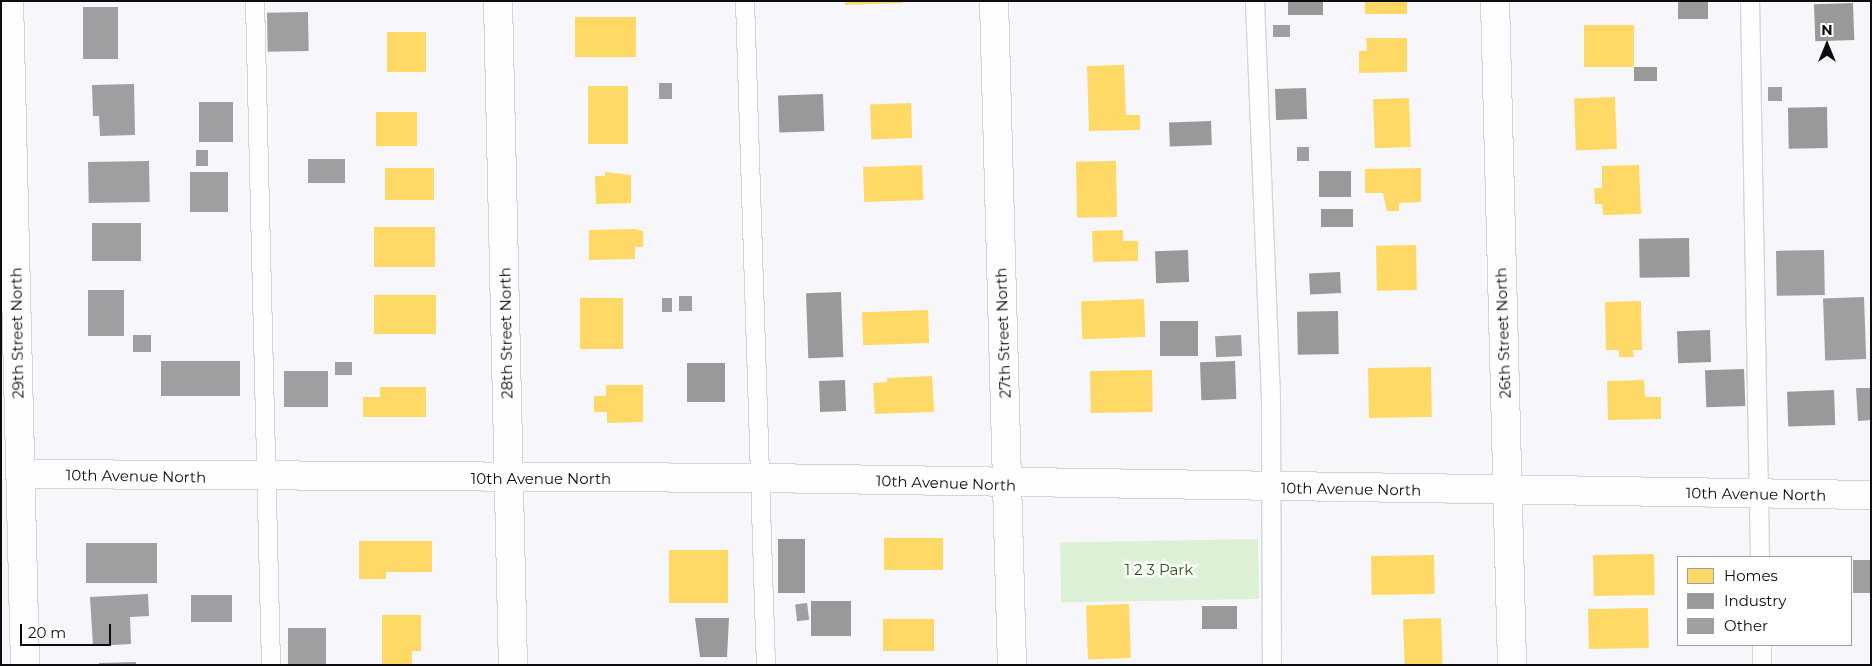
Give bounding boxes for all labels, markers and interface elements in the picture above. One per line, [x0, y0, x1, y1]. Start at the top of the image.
north arrow [1802, 20, 1852, 70]
text: N [1821, 21, 1833, 39]
street label: 29th Street North [7, 267, 27, 399]
street label: 28th Street North [496, 267, 516, 399]
street label: 27th Street North [992, 267, 1014, 399]
street label: 26th Street North [1492, 267, 1514, 399]
street label: 10th Avenue North [66, 466, 206, 486]
street label: 10th Avenue North [471, 470, 611, 488]
street label: 10th Avenue North [876, 472, 1016, 494]
street label: 10th Avenue North [1281, 479, 1421, 499]
street label: 10th Avenue North [1686, 484, 1826, 504]
legend [1677, 556, 1852, 646]
park label: 1 2 3 Park [1125, 561, 1193, 579]
text: Homes [1724, 566, 1778, 585]
text: Industry [1724, 591, 1786, 610]
scale bar [22, 614, 114, 646]
text: Other [1724, 616, 1768, 635]
text: 20 m [28, 623, 66, 642]

